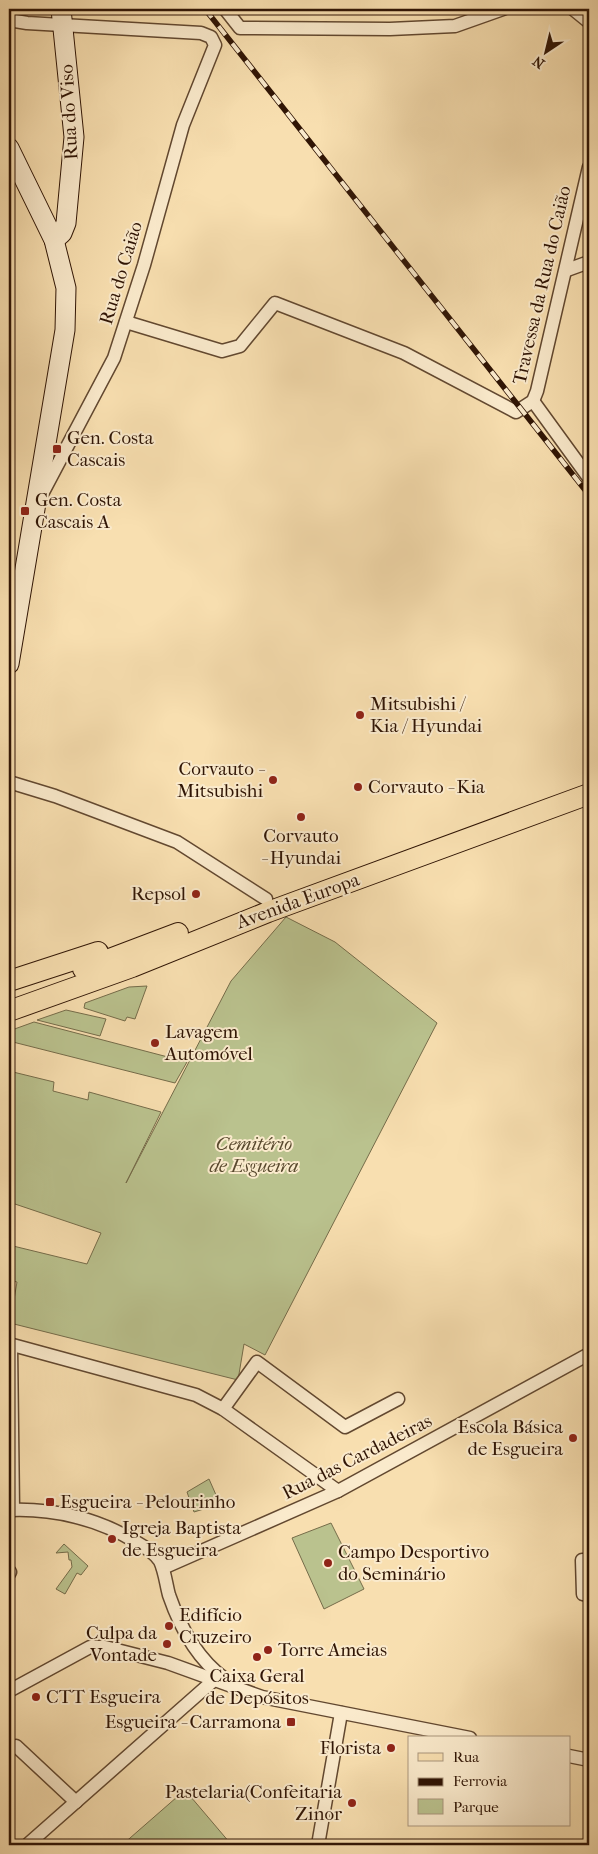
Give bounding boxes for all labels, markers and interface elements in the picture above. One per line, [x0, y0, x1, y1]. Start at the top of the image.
north arrow [520, 28, 570, 78]
text: N [529, 52, 548, 72]
street label: Rua do Viso [55, 63, 82, 160]
street label: Travessa da Rua do Caião [508, 183, 576, 387]
street label: Rua do Caião [95, 218, 147, 327]
place label: Gen. Costa Cascais [67, 427, 154, 471]
marker: Gen. Costa Cascais [51, 443, 63, 455]
place label: Gen. Costa Cascais A [35, 489, 122, 533]
marker: Gen. Costa Cascais A [19, 505, 31, 517]
place label: Mitsubishi / Kia / Hyundai [370, 693, 483, 737]
marker: Mitsubishi / Kia / Hyundai [354, 709, 366, 721]
place label: Corvauto - Mitsubishi [177, 758, 266, 802]
marker: Corvauto - Mitsubishi [267, 774, 279, 786]
place label: Corvauto - Kia [368, 776, 485, 798]
marker: Corvauto - Kia [352, 781, 364, 793]
marker: Corvauto - Hyundai [295, 811, 307, 823]
place label: Corvauto - Hyundai [261, 825, 341, 869]
street label: Avenida Europa [233, 868, 363, 934]
place label: Repsol [131, 883, 186, 905]
marker: Repsol [190, 888, 202, 900]
place label: Lavagem Automóvel [164, 1021, 253, 1065]
marker: Lavagem Automóvel [149, 1037, 161, 1049]
park label: Cemitério de Esgueira [209, 1133, 299, 1177]
street label: Rua das Cardadeiras [278, 1410, 436, 1504]
place label: Escola Básica de Esgueira [458, 1416, 563, 1460]
marker: Escola Básica de Esgueira [567, 1432, 579, 1444]
place label: Esgueira - Pelourinho [60, 1491, 236, 1513]
marker: Esgueira - Pelourinho [44, 1496, 56, 1508]
place label: Igreja Baptista de Esgueira [122, 1517, 241, 1561]
marker: Igreja Baptista de Esgueira [106, 1533, 118, 1545]
place label: Campo Desportivo do Seminário [338, 1541, 489, 1585]
marker: Campo Desportivo do Seminário [322, 1557, 334, 1569]
place label: Edifício Cruzeiro [179, 1604, 252, 1648]
marker: Edifício Cruzeiro [163, 1620, 175, 1632]
place label: Culpa da Vontade [86, 1622, 157, 1666]
marker: Culpa da Vontade [161, 1638, 173, 1650]
place label: Torre Ameias [278, 1639, 387, 1661]
marker: Torre Ameias [262, 1644, 274, 1656]
marker: Caixa Geral de Depósitos [251, 1651, 263, 1663]
place label: Caixa Geral de Depósitos [205, 1665, 309, 1709]
place label: CTT Esgueira [46, 1686, 161, 1708]
marker: CTT Esgueira [30, 1691, 42, 1703]
place label: Esgueira - Carramona [105, 1711, 281, 1733]
marker: Esgueira - Carramona [285, 1716, 297, 1728]
legend [408, 1736, 570, 1826]
place label: Florista [320, 1737, 381, 1759]
marker: Florista [385, 1742, 397, 1754]
text: Rua [453, 1748, 480, 1766]
text: Ferrovia [453, 1772, 508, 1790]
place label: Pastelaria(Confeitaria Zinor [165, 1781, 343, 1825]
marker: Pastelaria(Confeitaria Zinor [346, 1797, 358, 1809]
text: Parque [453, 1798, 499, 1816]

